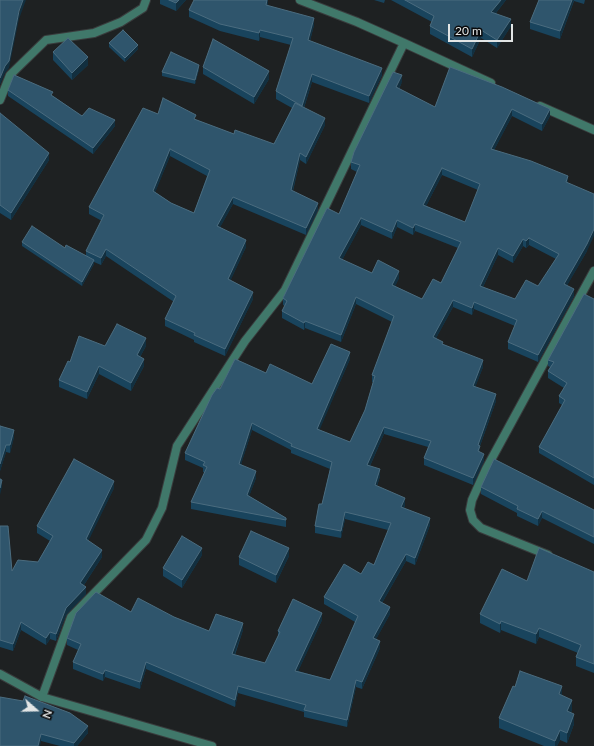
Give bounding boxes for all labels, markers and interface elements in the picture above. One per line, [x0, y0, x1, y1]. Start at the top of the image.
scale bar [450, 16, 515, 42]
text: 20 m [455, 23, 482, 38]
north arrow [16, 690, 56, 730]
text: N [40, 708, 55, 720]

